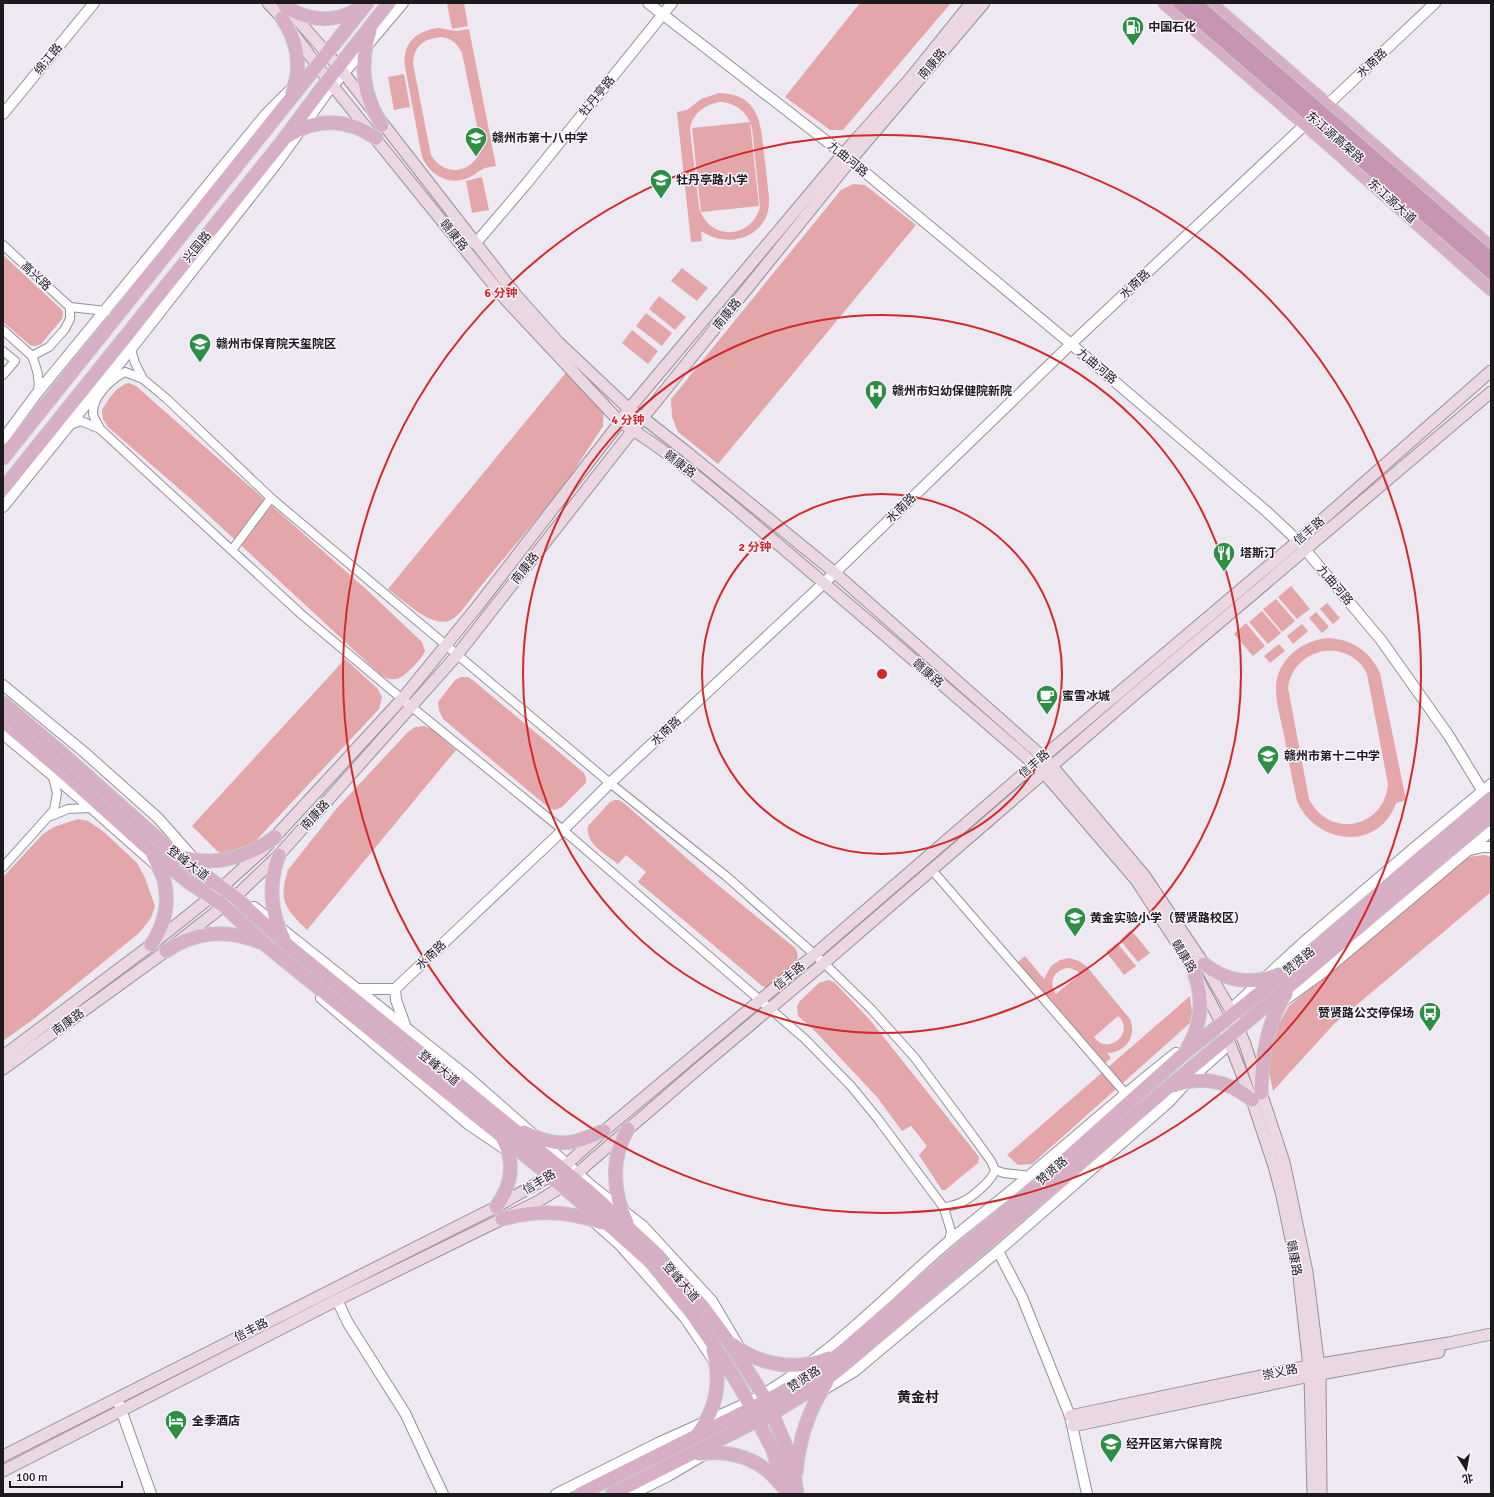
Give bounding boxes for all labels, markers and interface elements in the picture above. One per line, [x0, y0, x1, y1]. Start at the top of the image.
fuel station icon: 中国石化 [1120, 14, 1146, 47]
place label: 中国石化 [1148, 20, 1196, 35]
street label: 绵江路 [31, 41, 66, 78]
street label: 南康路 [915, 46, 950, 83]
street label: 水南路 [1354, 46, 1391, 81]
street label: 牡丹亭路 [576, 73, 618, 120]
street label: 东江源高架路 [1303, 108, 1367, 167]
school or university icon: 赣州市第十八中学 [463, 125, 489, 158]
place label: 赣州市第十八中学 [492, 131, 588, 146]
street label: 九曲河路 [824, 138, 871, 180]
school or university icon: 牡丹亭路小学 [648, 167, 674, 200]
place label: 牡丹亭路小学 [676, 173, 748, 188]
street label: 东江源大道 [1364, 176, 1419, 227]
street label: 赣康路 [436, 217, 471, 254]
street label: 兴国路 [180, 229, 215, 266]
street label: 高兴路 [17, 259, 54, 294]
street label: 水南路 [1117, 267, 1154, 302]
text: 6 分钟 [484, 286, 518, 301]
street label: 南康路 [710, 296, 745, 333]
school or university icon: 赣州市保育院天玺院区 [187, 331, 213, 364]
place label: 赣州市保育院天玺院区 [216, 337, 336, 352]
street label: 九曲河路 [1073, 345, 1120, 388]
hospital icon: 赣州市妇幼保健院新院 [863, 378, 889, 411]
place label: 赣州市妇幼保健院新院 [892, 384, 1012, 399]
text: 4 分钟 [611, 413, 645, 428]
street label: 赣康路 [661, 448, 699, 481]
street label: 水南路 [883, 490, 920, 526]
street label: 信丰路 [1291, 514, 1328, 549]
text: 2 分钟 [738, 540, 772, 555]
restaurant icon: 塔斯汀 [1211, 540, 1237, 573]
place label: 塔斯汀 [1240, 546, 1276, 561]
street label: 南康路 [508, 550, 542, 587]
street label: 九曲河路 [1313, 562, 1356, 609]
street label: 赣康路 [909, 656, 946, 691]
centre of rings [875, 667, 889, 681]
cafe icon: 蜜雪冰城 [1034, 683, 1060, 716]
place label: 蜜雪冰城 [1062, 689, 1110, 704]
street label: 水南路 [648, 714, 685, 749]
school or university icon: 赣州市第十二中学 [1255, 743, 1281, 776]
street label: 信丰路 [1016, 747, 1053, 782]
place label: 赣州市第十二中学 [1284, 749, 1380, 764]
street label: 南康路 [298, 797, 333, 834]
street label: 登峰大道 [164, 843, 211, 884]
school or university icon: 黄金实验小学（赞贤路校区） [1062, 905, 1088, 938]
place label: 黄金实验小学（赞贤路校区） [1090, 911, 1246, 926]
street label: 赣康路 [1168, 937, 1199, 976]
street label: 水南路 [413, 938, 450, 973]
street label: 赞贤路 [1281, 944, 1318, 979]
street label: 信丰路 [771, 959, 808, 994]
bus stop icon: 赞贤路公交停保场 [1417, 1000, 1443, 1033]
street label: 南康路 [49, 1006, 87, 1039]
place label: 赞贤路公交停保场 [1318, 1006, 1414, 1021]
street label: 登峰大道 [415, 1047, 462, 1089]
street label: 赞贤路 [1034, 1154, 1071, 1189]
street label: 信丰路 [520, 1167, 559, 1198]
street label: 赣康路 [1283, 1239, 1304, 1277]
street label: 登峰大道 [659, 1259, 702, 1305]
street label: 信丰路 [232, 1316, 271, 1345]
street label: 崇义路 [1261, 1361, 1299, 1384]
street label: 赞贤路 [785, 1363, 823, 1396]
district label: 黄金村 [897, 1389, 939, 1406]
hotel icon: 全季酒店 [163, 1408, 189, 1441]
place label: 全季酒店 [192, 1414, 240, 1429]
school or university icon: 经开区第六保育院 [1098, 1431, 1124, 1464]
place label: 经开区第六保育院 [1126, 1437, 1222, 1452]
north arrow [1446, 1449, 1486, 1489]
scale bar [10, 1463, 122, 1489]
text: 100 m [16, 1470, 48, 1485]
text: 北 [1461, 1471, 1474, 1486]

